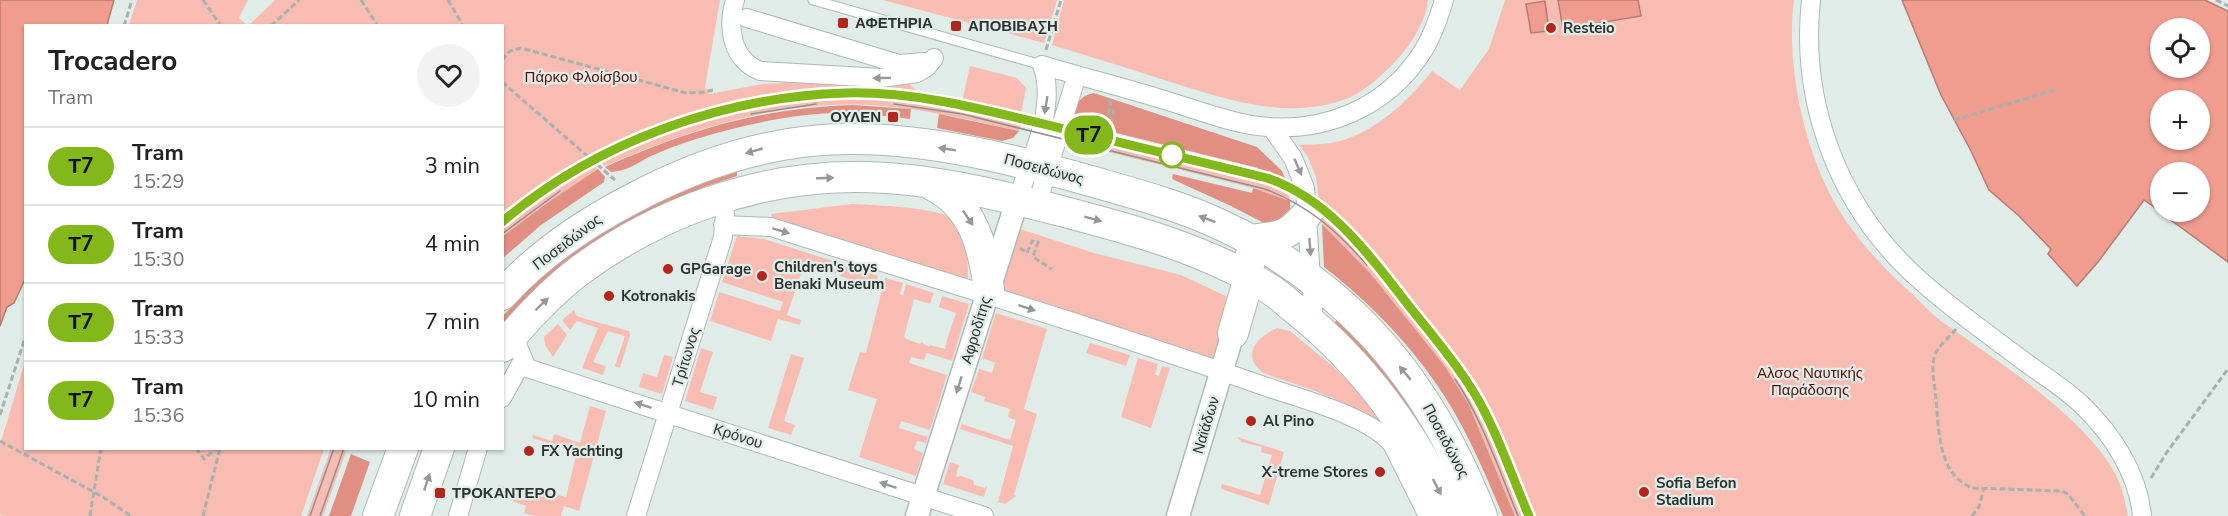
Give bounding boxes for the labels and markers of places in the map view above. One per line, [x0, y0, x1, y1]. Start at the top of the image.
place label: ΑΦΕΤΗΡΙΑ [855, 13, 933, 33]
marker: ΑΦΕΤΗΡΙΑ [836, 16, 850, 30]
place label: ΑΠΟΒΙΒΑΣΗ [968, 16, 1058, 36]
place label: Resteio [1563, 18, 1615, 38]
marker: ΑΠΟΒΙΒΑΣΗ [949, 19, 963, 33]
marker: Resteio [1544, 21, 1558, 35]
place label: ΟΥΛΕΝ [830, 107, 881, 127]
marker: ΟΥΛΕΝ [886, 110, 900, 124]
unlabelled marker [1159, 142, 1185, 168]
place label: Children's toys Benaki Museum [774, 257, 884, 294]
place label: GPGarage [680, 259, 751, 279]
marker: GPGarage [661, 262, 675, 276]
marker: Children's toys Benaki Museum [755, 269, 769, 283]
place label: Kotronakis [621, 286, 696, 306]
marker: Kotronakis [602, 289, 616, 303]
place label: Al Pino [1263, 411, 1314, 431]
marker: Al Pino [1244, 414, 1258, 428]
place label: FX Yachting [541, 441, 623, 461]
marker: FX Yachting [522, 444, 536, 458]
place label: X-treme Stores [1261, 462, 1368, 482]
marker: X-treme Stores [1373, 465, 1387, 479]
place label: Sofia Befon Stadium [1656, 473, 1737, 510]
place label: ΤΡΟΚΑΝΤΕΡΟ [452, 483, 557, 503]
marker: Sofia Befon Stadium [1637, 485, 1651, 499]
marker: ΤΡΟΚΑΝΤΕΡΟ [433, 486, 447, 500]

